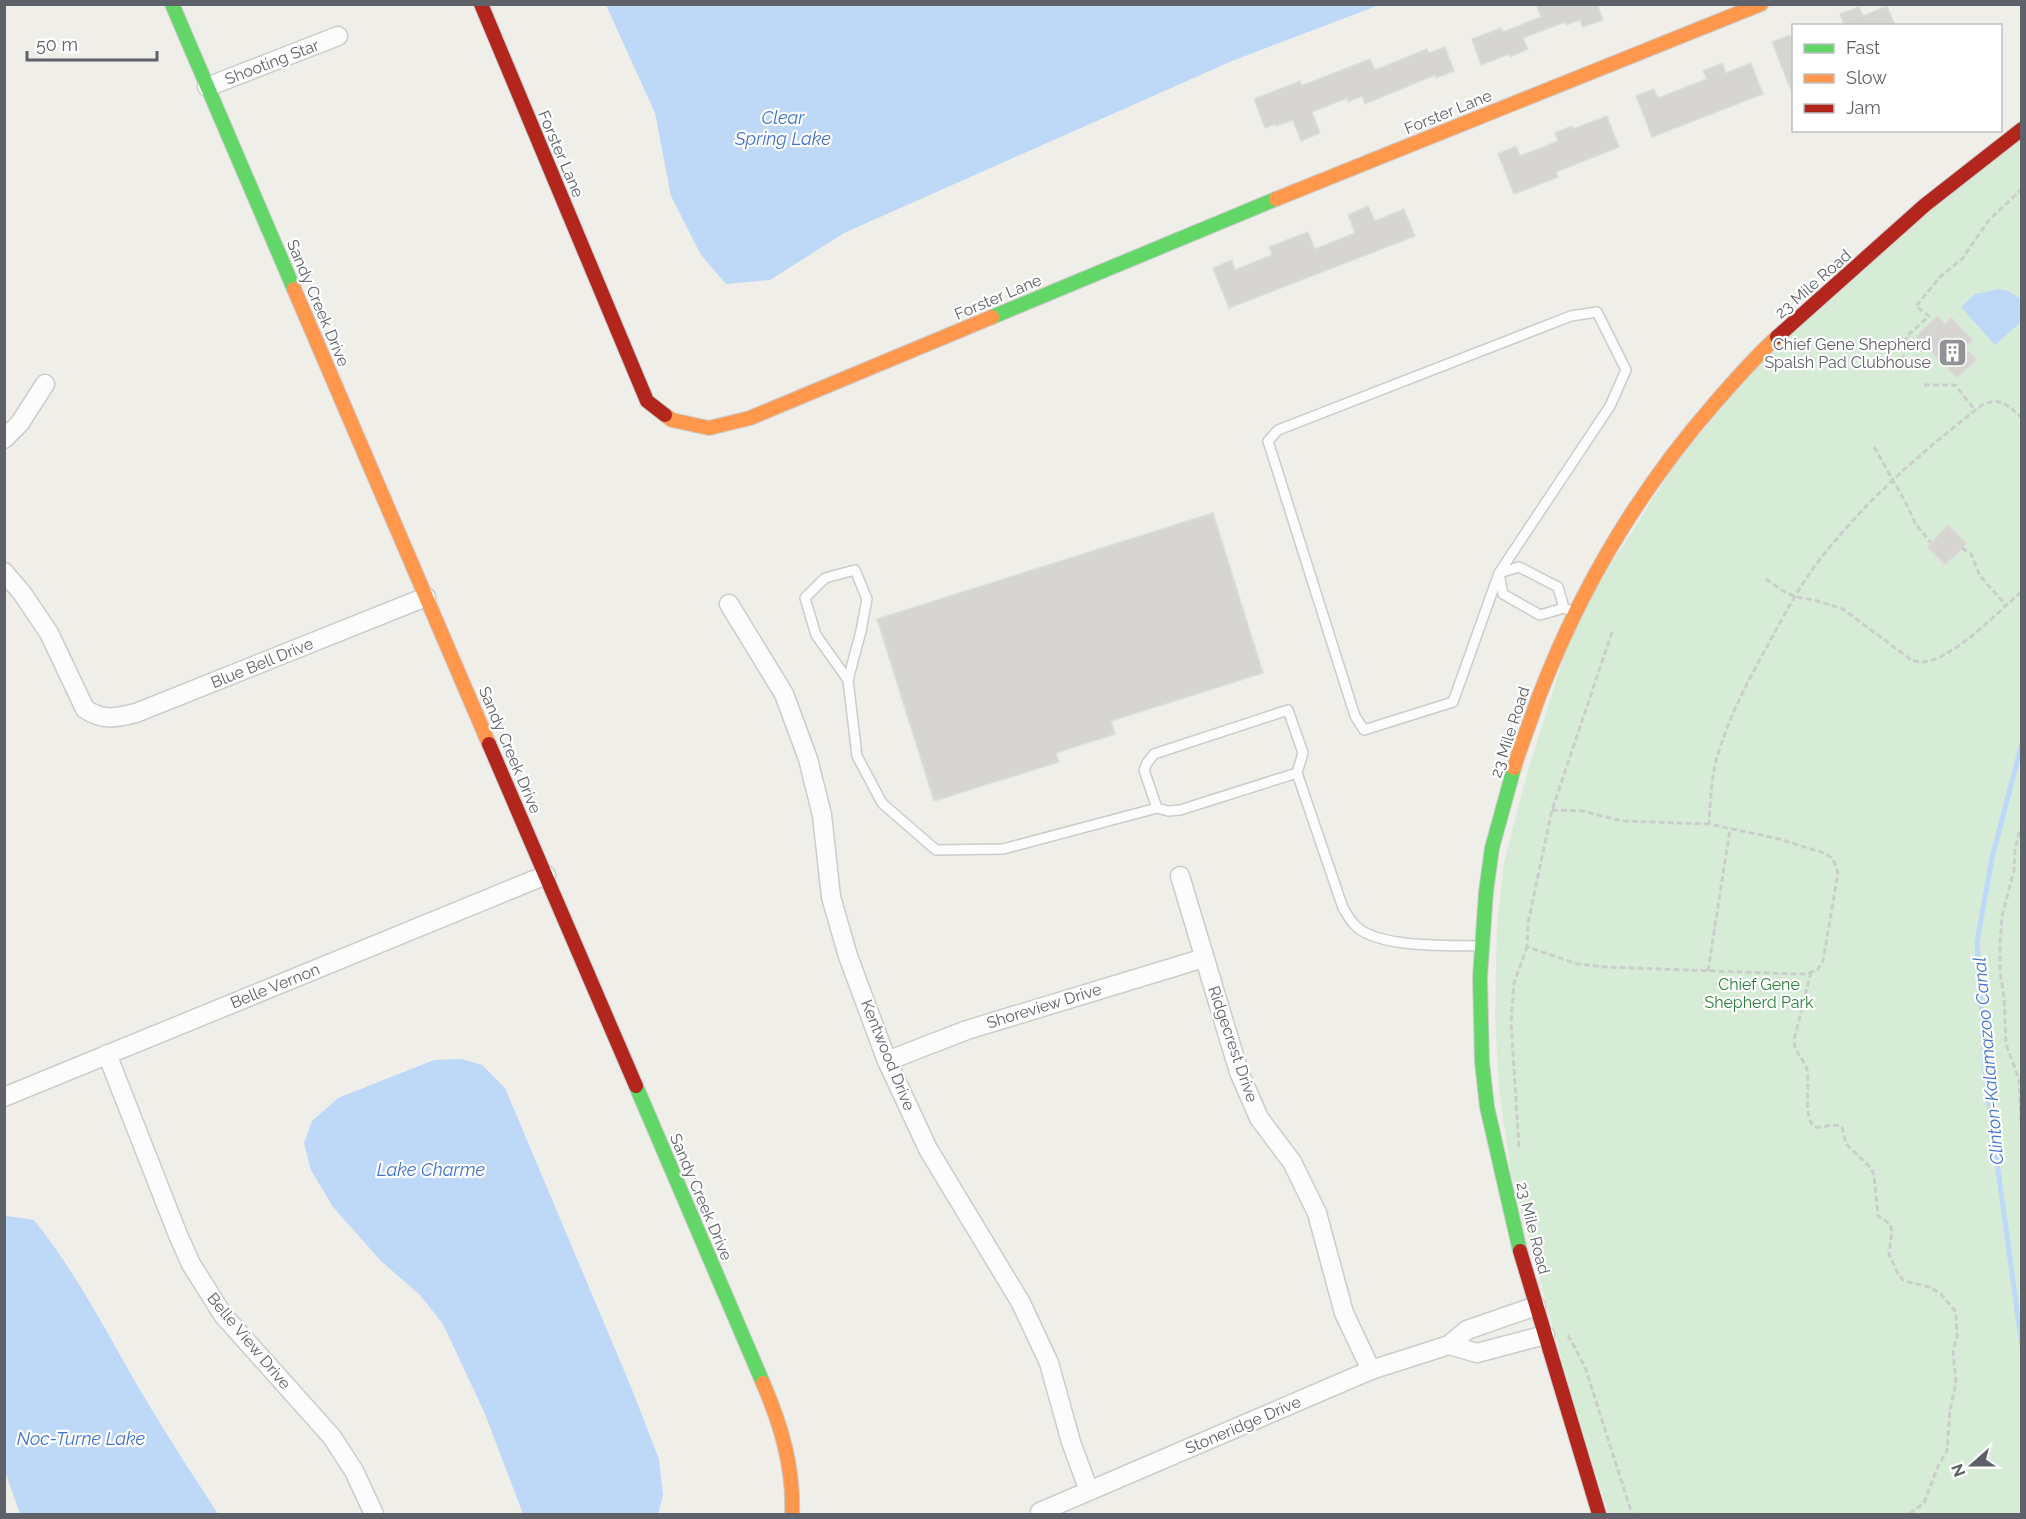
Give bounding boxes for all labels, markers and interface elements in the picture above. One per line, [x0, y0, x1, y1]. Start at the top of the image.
scale bar [27, 24, 158, 62]
legend [1792, 24, 2002, 132]
text: 50 m [36, 34, 78, 55]
street label: Shooting Star [222, 35, 322, 89]
text: Fast [1846, 37, 1880, 58]
text: Slow [1846, 67, 1887, 88]
street label: Forster Lane [1402, 86, 1494, 138]
text: Jam [1846, 97, 1881, 118]
water label: Clear Spring Lake [734, 107, 831, 149]
street label: Forster Lane [534, 108, 588, 200]
street label: Sandy Creek Drive [283, 237, 353, 369]
street label: 23 Mile Road [1771, 246, 1855, 322]
street label: Forster Lane [952, 270, 1044, 324]
place label: Chief Gene Shepherd Spalsh Pad Clubhouse [1764, 335, 1931, 372]
building icon: Chief Gene Shepherd Spalsh Pad Clubhouse [1936, 337, 1968, 369]
street label: Blue Bell Drive [208, 634, 316, 692]
street label: Sandy Creek Drive [475, 684, 545, 816]
street label: 23 Mile Road [1486, 684, 1534, 780]
water label: Clinton-Kalamazoo Canal [1968, 956, 2008, 1166]
street label: Belle Vernon [228, 959, 322, 1013]
park label: Chief Gene Shepherd Park [1704, 975, 1814, 1012]
street label: Shoreview Drive [984, 980, 1104, 1032]
street label: Ridgecrest Drive [1204, 983, 1262, 1105]
street label: Kentwood Drive [857, 997, 919, 1113]
street label: Sandy Creek Drive [666, 1131, 736, 1263]
water label: Lake Charme [377, 1159, 486, 1180]
street label: 23 Mile Road [1512, 1180, 1554, 1276]
street label: Belle View Drive [203, 1289, 295, 1393]
street label: Stoneridge Drive [1182, 1392, 1304, 1458]
water label: Noc-Turne Lake [17, 1428, 146, 1449]
north arrow [1942, 1435, 2002, 1495]
text: N [1947, 1461, 1970, 1479]

